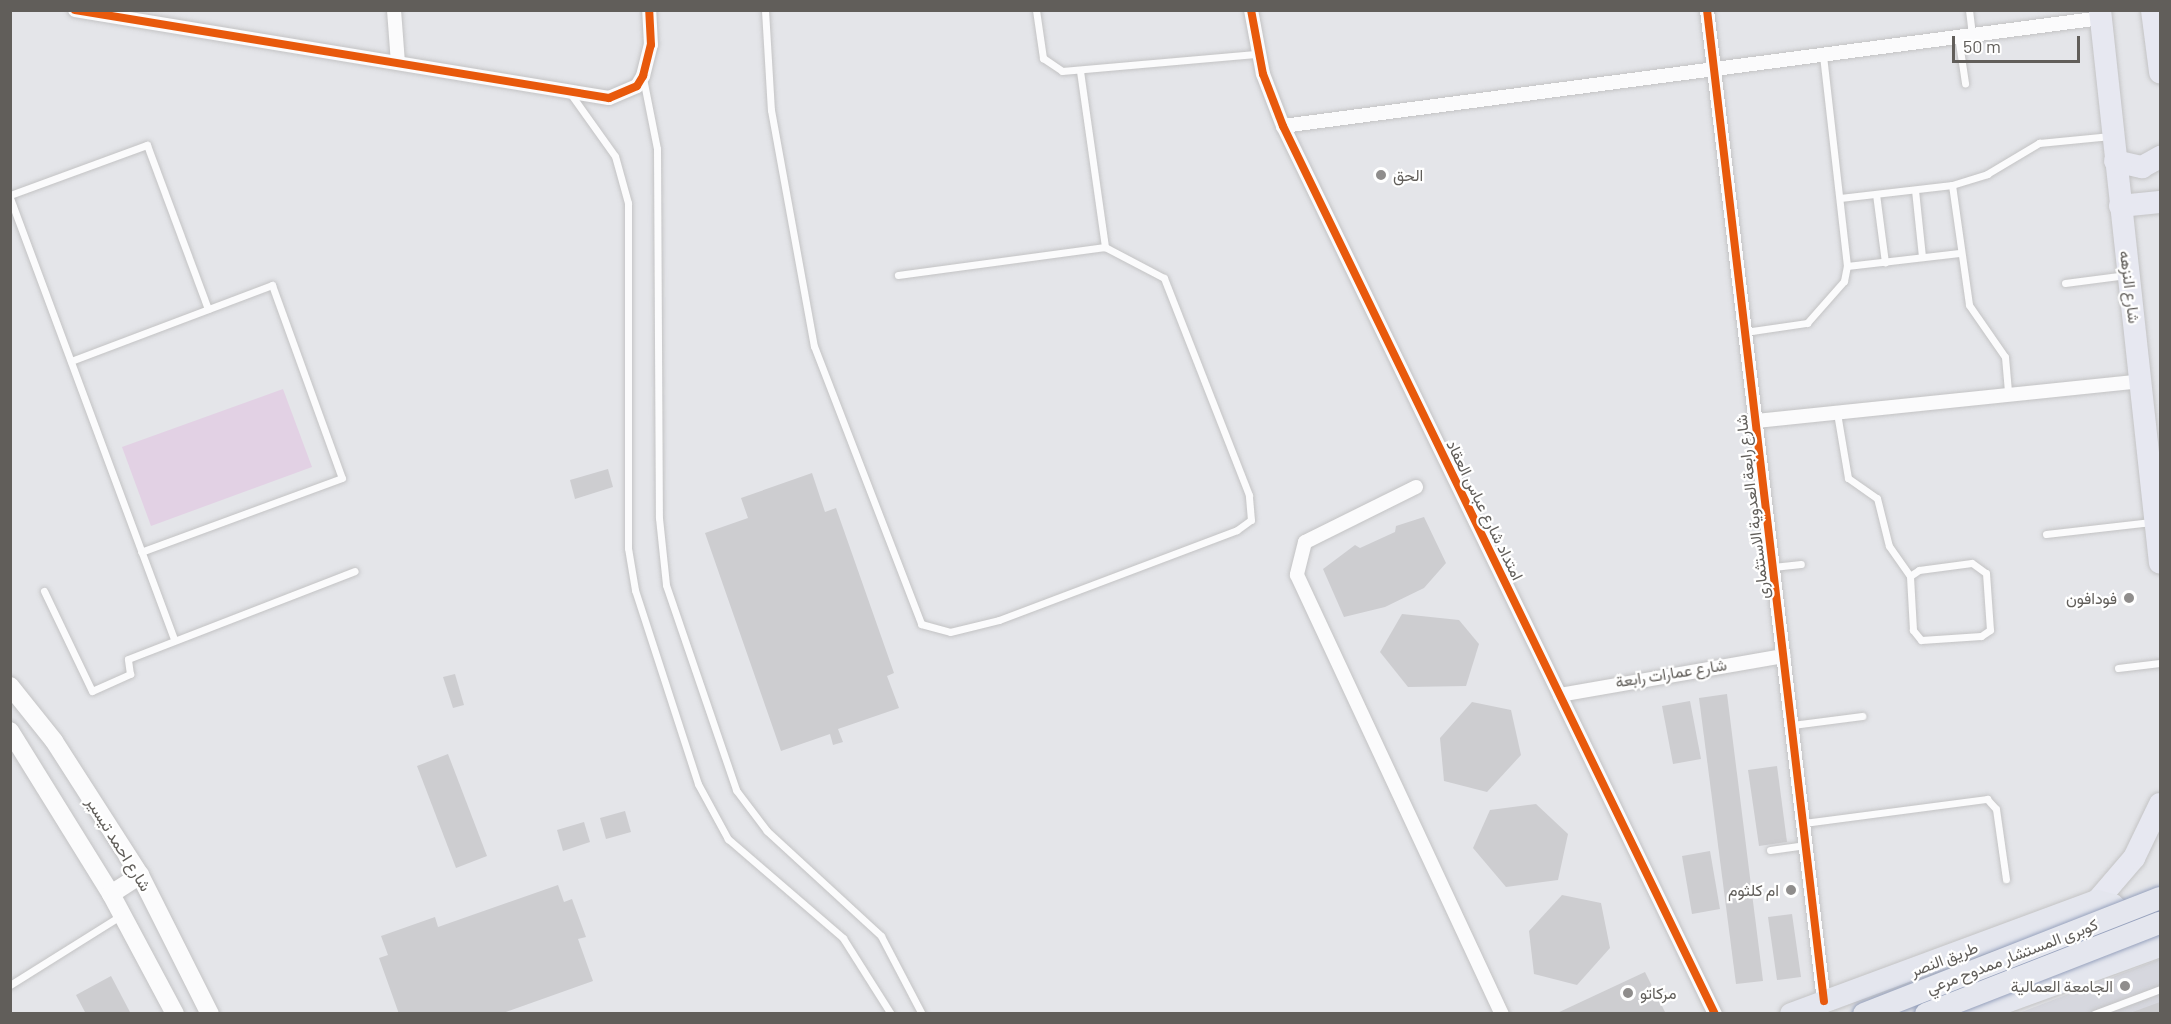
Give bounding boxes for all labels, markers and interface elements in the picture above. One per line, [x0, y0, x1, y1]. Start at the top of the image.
scale bar [1955, 24, 2082, 62]
text: 50 m [1963, 35, 2001, 57]
place label: الحق [1393, 165, 1423, 185]
marker: الحق [1374, 168, 1388, 182]
street label: شارع النزهه [2116, 249, 2144, 325]
street label: شارع رابعة العدوية الاستثمارى [1731, 414, 1773, 600]
street label: امتداد شارع عباس العقاد [1443, 437, 1527, 583]
place label: فودافون [2066, 588, 2117, 608]
marker: فودافون [2122, 591, 2136, 605]
street label: شارع عمارات رابعة [1614, 655, 1728, 691]
street label: شارع احمد تيسير [82, 793, 156, 895]
place label: ام كلثوم [1728, 880, 1779, 900]
marker: ام كلثوم [1784, 883, 1798, 897]
street label: كوبرى المستشار ممدوح مرعي [1924, 914, 2100, 998]
street label: طريق النصر [1908, 937, 1980, 981]
place label: الجامعة العمالية [2011, 976, 2113, 996]
marker: الجامعة العمالية [2118, 979, 2132, 993]
place label: مركاتو [1640, 983, 1677, 1003]
marker: مركاتو [1621, 986, 1635, 1000]

